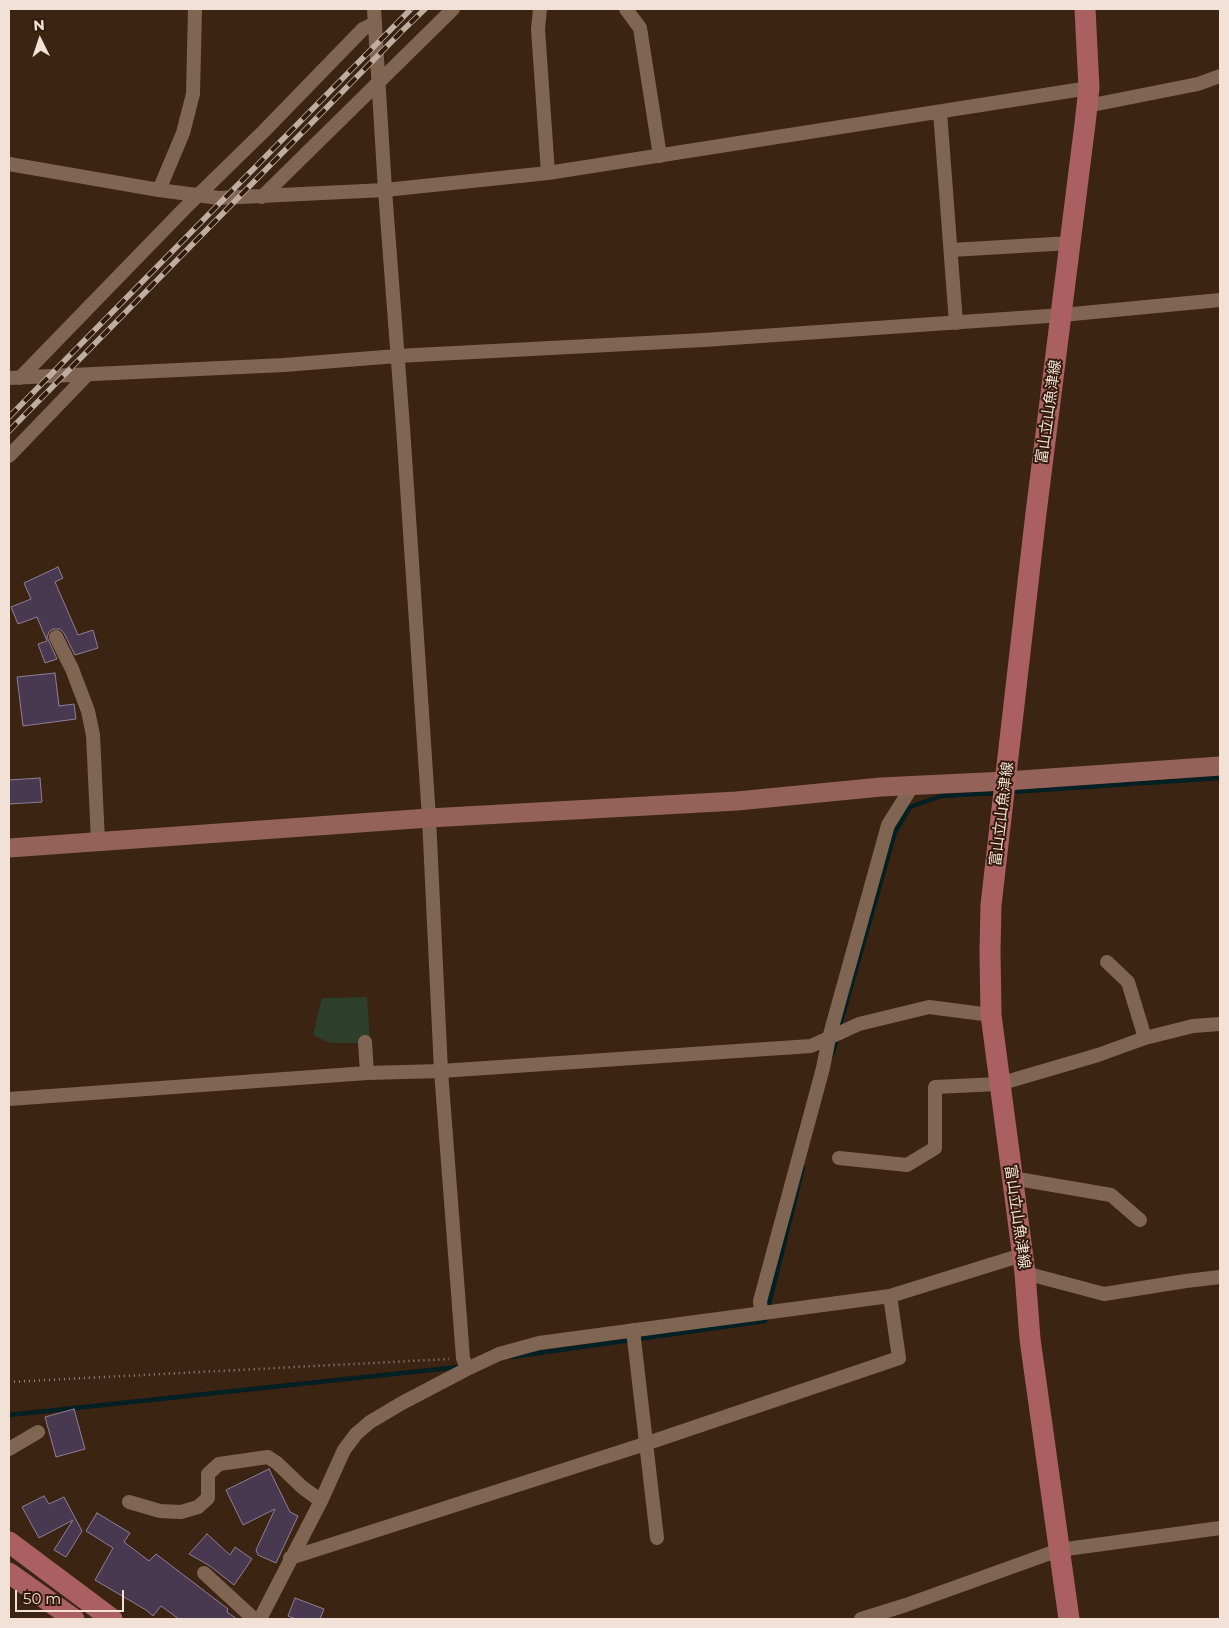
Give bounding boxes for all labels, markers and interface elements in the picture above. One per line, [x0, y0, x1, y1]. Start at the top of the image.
north arrow [15, 15, 65, 65]
text: N [33, 16, 45, 34]
street label: 富山立山魚津線 [1033, 359, 1065, 465]
street label: 富山立山魚津線 [987, 761, 1017, 867]
street label: 富山立山魚津線 [1001, 1164, 1033, 1270]
scale bar [18, 1580, 126, 1612]
text: 50 m [23, 1589, 61, 1608]

